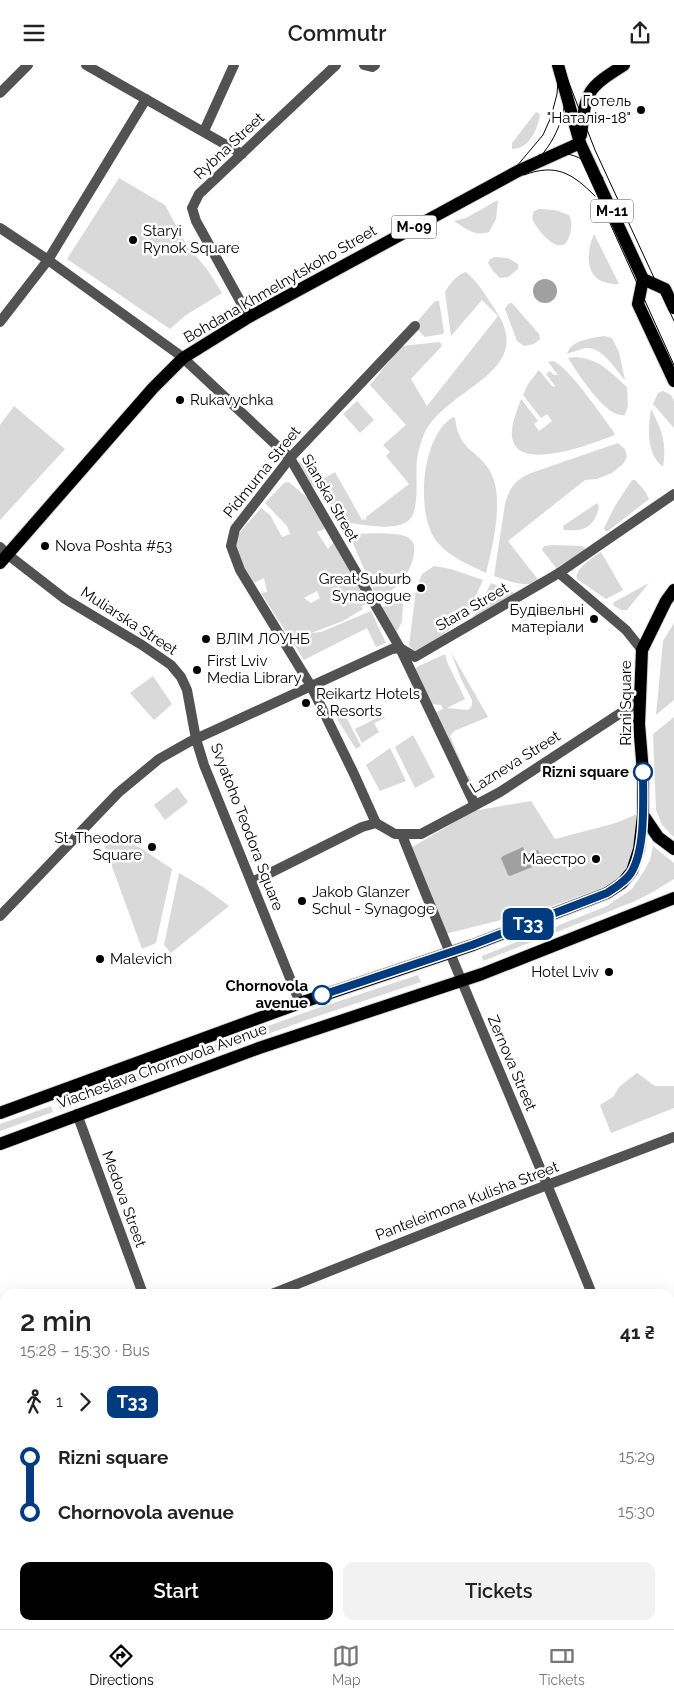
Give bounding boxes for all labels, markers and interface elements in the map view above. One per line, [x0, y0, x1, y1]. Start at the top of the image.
icon: menu [20, 19, 48, 47]
icon: share [626, 19, 654, 47]
text: Commutr [288, 20, 386, 46]
place label: Готель "Наталія-18" [547, 92, 631, 127]
marker: Готель "Наталія-18" [635, 104, 647, 116]
street label: Rybna Street [190, 109, 268, 183]
road number: М-11 [591, 199, 633, 223]
road number: М-09 [392, 215, 436, 238]
street label: Bohdana Khmelnytskoho Street [180, 221, 380, 347]
place label: Staryi Rynok Square [143, 222, 240, 257]
marker: Staryi Rynok Square [127, 234, 139, 246]
place label: Rukavychka [190, 391, 273, 409]
marker: Rukavychka [174, 394, 186, 406]
street label: Pidmurna Street [220, 423, 304, 521]
street label: Sianska Street [298, 451, 362, 545]
place label: Nova Poshta #53 [55, 537, 172, 555]
marker: Nova Poshta #53 [39, 540, 51, 552]
place label: Great Suburb Synagogue [319, 570, 411, 605]
street label: Stara Street [432, 579, 512, 635]
marker: Great Suburb Synagogue [415, 582, 427, 594]
street label: Muliarska Street [77, 583, 181, 659]
place label: Будівельні матеріали [509, 601, 584, 636]
marker: Будівельні матеріали [588, 613, 600, 625]
place label: ВЛІМ ЛОУНБ [216, 630, 310, 648]
marker: ВЛІМ ЛОУНБ [200, 633, 212, 645]
place label: First Lviv Media Library [207, 652, 302, 687]
street label: Rizni Square [617, 660, 635, 746]
marker: First Lviv Media Library [191, 664, 203, 676]
place label: Reikartz Hotels & Resorts [316, 685, 420, 720]
marker: Reikartz Hotels & Resorts [300, 697, 312, 709]
street label: Lazneva Street [467, 727, 563, 797]
street label: Svyatoho Teodora Square [207, 741, 287, 913]
marker: Rizni square [633, 762, 653, 782]
place label: Rizni square [542, 763, 629, 781]
place label: St. Theodora Square [54, 829, 142, 864]
marker: St. Theodora Square [146, 841, 158, 853]
place label: Маестро [522, 850, 586, 868]
marker: Маестро [590, 853, 602, 865]
place label: Jakob Glanzer Schul - Synagoge [312, 883, 435, 918]
marker: Jakob Glanzer Schul - Synagoge [296, 895, 308, 907]
line badge: Т33 [499, 908, 557, 940]
text: Т33 [513, 913, 543, 934]
place label: Malevich [110, 950, 172, 968]
marker: Malevich [94, 953, 106, 965]
place label: Hotel Lviv [531, 963, 599, 981]
marker: Hotel Lviv [603, 966, 615, 978]
place label: Chornovola avenue [225, 977, 308, 1012]
marker: Chornovola avenue [312, 985, 332, 1005]
street label: Zernova Street [484, 1013, 540, 1113]
street label: Viacheslava Chornovola Avenue [55, 1020, 270, 1112]
street label: Medova Street [98, 1148, 150, 1250]
street label: Panteleimona Kulisha Street [373, 1158, 561, 1244]
text: 2 min [20, 1305, 92, 1338]
text: 41 ₴ [620, 1321, 655, 1343]
text: 15:28 – 15:30 · Bus [20, 1341, 150, 1360]
icon: walk [20, 1388, 48, 1416]
icon: forward [71, 1388, 99, 1416]
text: Т33 [117, 1391, 148, 1412]
text: 1 [56, 1392, 63, 1411]
text: Rizni square [58, 1446, 168, 1468]
text: 15:29 [619, 1447, 655, 1466]
text: Chornovola avenue [58, 1501, 234, 1523]
text: 15:30 [618, 1502, 655, 1521]
button: Start [20, 1562, 333, 1620]
button: Tickets [343, 1562, 655, 1620]
tab: Directions [89, 1642, 154, 1688]
tab: Map [332, 1642, 361, 1688]
tab: Tickets [539, 1642, 585, 1688]

